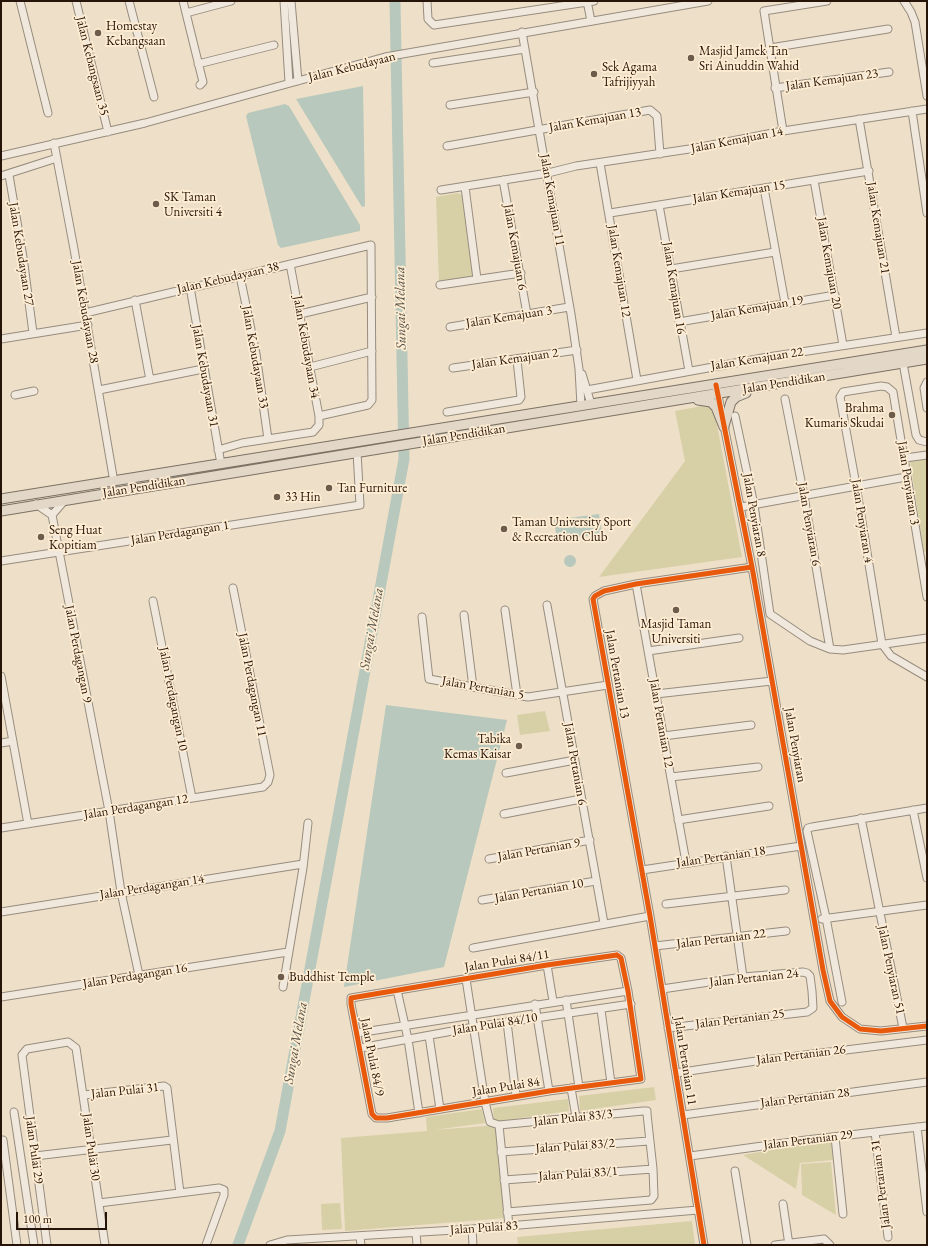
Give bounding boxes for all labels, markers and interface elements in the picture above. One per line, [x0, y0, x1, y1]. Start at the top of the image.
street label: Jalan Kebangsaan 35 [72, 15, 112, 117]
place label: Homestay Kebangsaan [106, 18, 166, 49]
marker: Homestay Kebangsaan [93, 28, 103, 38]
place label: Masjid Jamek Tan Sri Ainuddin Wahid [699, 43, 799, 74]
street label: Jalan Kebudayaan [307, 49, 397, 85]
marker: Masjid Jamek Tan Sri Ainuddin Wahid [686, 53, 696, 63]
place label: Sek Agama Tafrijiyyah [602, 59, 657, 90]
street label: Jalan Kemajuan 23 [785, 66, 879, 94]
marker: Sek Agama Tafrijiyyah [589, 69, 599, 79]
street label: Jalan Kemajuan 13 [548, 104, 642, 136]
street label: Jalan Kemajuan 14 [690, 123, 784, 157]
street label: Jalan Kemajuan 11 [536, 153, 568, 247]
street label: Jalan Kemajuan 15 [692, 177, 786, 207]
street label: Jalan Kemajuan 21 [863, 181, 893, 275]
place label: SK Taman Universiti 4 [164, 189, 222, 220]
marker: SK Taman Universiti 4 [151, 199, 161, 209]
street label: Jalan Kebudayaan 27 [5, 201, 37, 307]
street label: Jalan Kemajuan 6 [500, 203, 530, 291]
street label: Jalan Kemajuan 20 [813, 216, 845, 310]
street label: Jalan Kemajuan 12 [604, 224, 634, 318]
street label: Jalan Kemajuan 16 [659, 241, 689, 335]
street label: Jalan Kebudayaan 28 [68, 259, 102, 365]
street label: Jalan Kebudayaan 38 [175, 259, 281, 297]
water label: Sungai Melana [392, 266, 410, 350]
street label: Jalan Kemajuan 19 [710, 292, 804, 324]
street label: Jalan Kebudayaan 34 [289, 294, 323, 400]
street label: Jalan Kemajuan 3 [465, 302, 553, 332]
street label: Jalan Kebudayaan 33 [238, 304, 272, 410]
street label: Jalan Kebudayaan 31 [188, 323, 222, 429]
street label: Jalan Kemajuan 22 [710, 344, 804, 374]
street label: Jalan Kemajuan 2 [471, 345, 559, 373]
street label: Jalan Pendidikan [742, 369, 826, 397]
place label: Brahma Kumaris Skudai [805, 400, 884, 431]
marker: Brahma Kumaris Skudai [887, 410, 897, 420]
street label: Jalan Pendidikan [422, 421, 506, 449]
street label: Jalan Penyiaran 3 [894, 440, 922, 526]
street label: Jalan Penyiaran 8 [739, 472, 769, 558]
street label: Jalan Pendidikan [102, 473, 186, 501]
street label: Jalan Penyiaran 4 [848, 478, 876, 564]
place label: Tan Furniture [337, 480, 407, 496]
street label: Jalan Penyiaran 6 [794, 481, 824, 567]
marker: Tan Furniture [324, 483, 334, 493]
place label: 33 Hin [285, 489, 321, 505]
marker: 33 Hin [272, 492, 282, 502]
place label: Taman University Sport & Recreation Club [512, 514, 631, 545]
street label: Jalan Perdagangan 1 [130, 518, 230, 548]
place label: Seng Huat Kopitiam [49, 522, 102, 553]
marker: Taman University Sport & Recreation Club [499, 524, 509, 534]
marker: Seng Huat Kopitiam [36, 532, 46, 542]
water label: Sungai Melana [357, 587, 387, 671]
street label: Jalan Perdagangan 9 [61, 604, 95, 704]
marker: Masjid Taman Universiti [671, 605, 681, 615]
place label: Masjid Taman Universiti [641, 616, 711, 647]
street label: Jalan Pertanian 13 [602, 628, 632, 720]
street label: Jalan Perdagangan 11 [234, 632, 270, 738]
street label: Jalan Perdagangan 10 [155, 646, 191, 752]
street label: Jalan Pertanian 5 [441, 673, 525, 703]
street label: Jalan Pertanian 12 [646, 677, 676, 769]
street label: Jalan Penyiaran [781, 706, 809, 784]
street label: Jalan Pertanian 6 [560, 722, 590, 806]
place label: Tabika Kemas Kaisar [444, 731, 511, 762]
marker: Tabika Kemas Kaisar [514, 741, 524, 751]
street label: Jalan Perdagangan 12 [83, 791, 189, 823]
street label: Jalan Pertanian 9 [497, 835, 581, 865]
street label: Jalan Pertanian 18 [675, 843, 767, 871]
street label: Jalan Perdagangan 14 [99, 871, 205, 903]
street label: Jalan Pertanian 10 [493, 876, 585, 906]
street label: Jalan Penyiaran 51 [874, 924, 908, 1016]
street label: Jalan Pertanian 22 [676, 926, 766, 952]
street label: Jalan Pulai 84/11 [463, 947, 551, 975]
street label: Jalan Perdagangan 16 [82, 960, 188, 992]
street label: Jalan Pertanian 24 [709, 966, 799, 990]
place label: Buddhist Temple [289, 969, 375, 985]
marker: Buddhist Temple [276, 972, 286, 982]
water label: Sungai Melana [281, 1001, 311, 1085]
street label: Jalan Pertanian 25 [695, 1006, 785, 1032]
street label: Jalan Pulai 84/10 [451, 1010, 539, 1038]
street label: Jalan Pertanian 11 [670, 1015, 700, 1107]
street label: Jalan Pulai 84/9 [357, 1017, 387, 1097]
street label: Jalan Pertanian 26 [756, 1042, 846, 1068]
street label: Jalan Pulai 84 [471, 1074, 541, 1100]
street label: Jalan Pulai 31 [90, 1080, 160, 1102]
street label: Jalan Pertanian 28 [760, 1085, 850, 1111]
street label: Jalan Pulai 83/3 [533, 1106, 613, 1130]
street label: Jalan Pulai 30 [79, 1112, 103, 1182]
street label: Jalan Pulai 29 [22, 1115, 46, 1185]
street label: Jalan Pertanian 29 [763, 1127, 853, 1153]
street label: Jalan Pulai 83/2 [535, 1135, 615, 1157]
street label: Jalan Pertanian 31 [868, 1139, 894, 1229]
street label: Jalan Pulai 83/1 [538, 1163, 618, 1185]
scale bar [18, 1204, 109, 1230]
text: 100 m [23, 1211, 52, 1227]
street label: Jalan Pulai 83 [450, 1218, 518, 1238]

